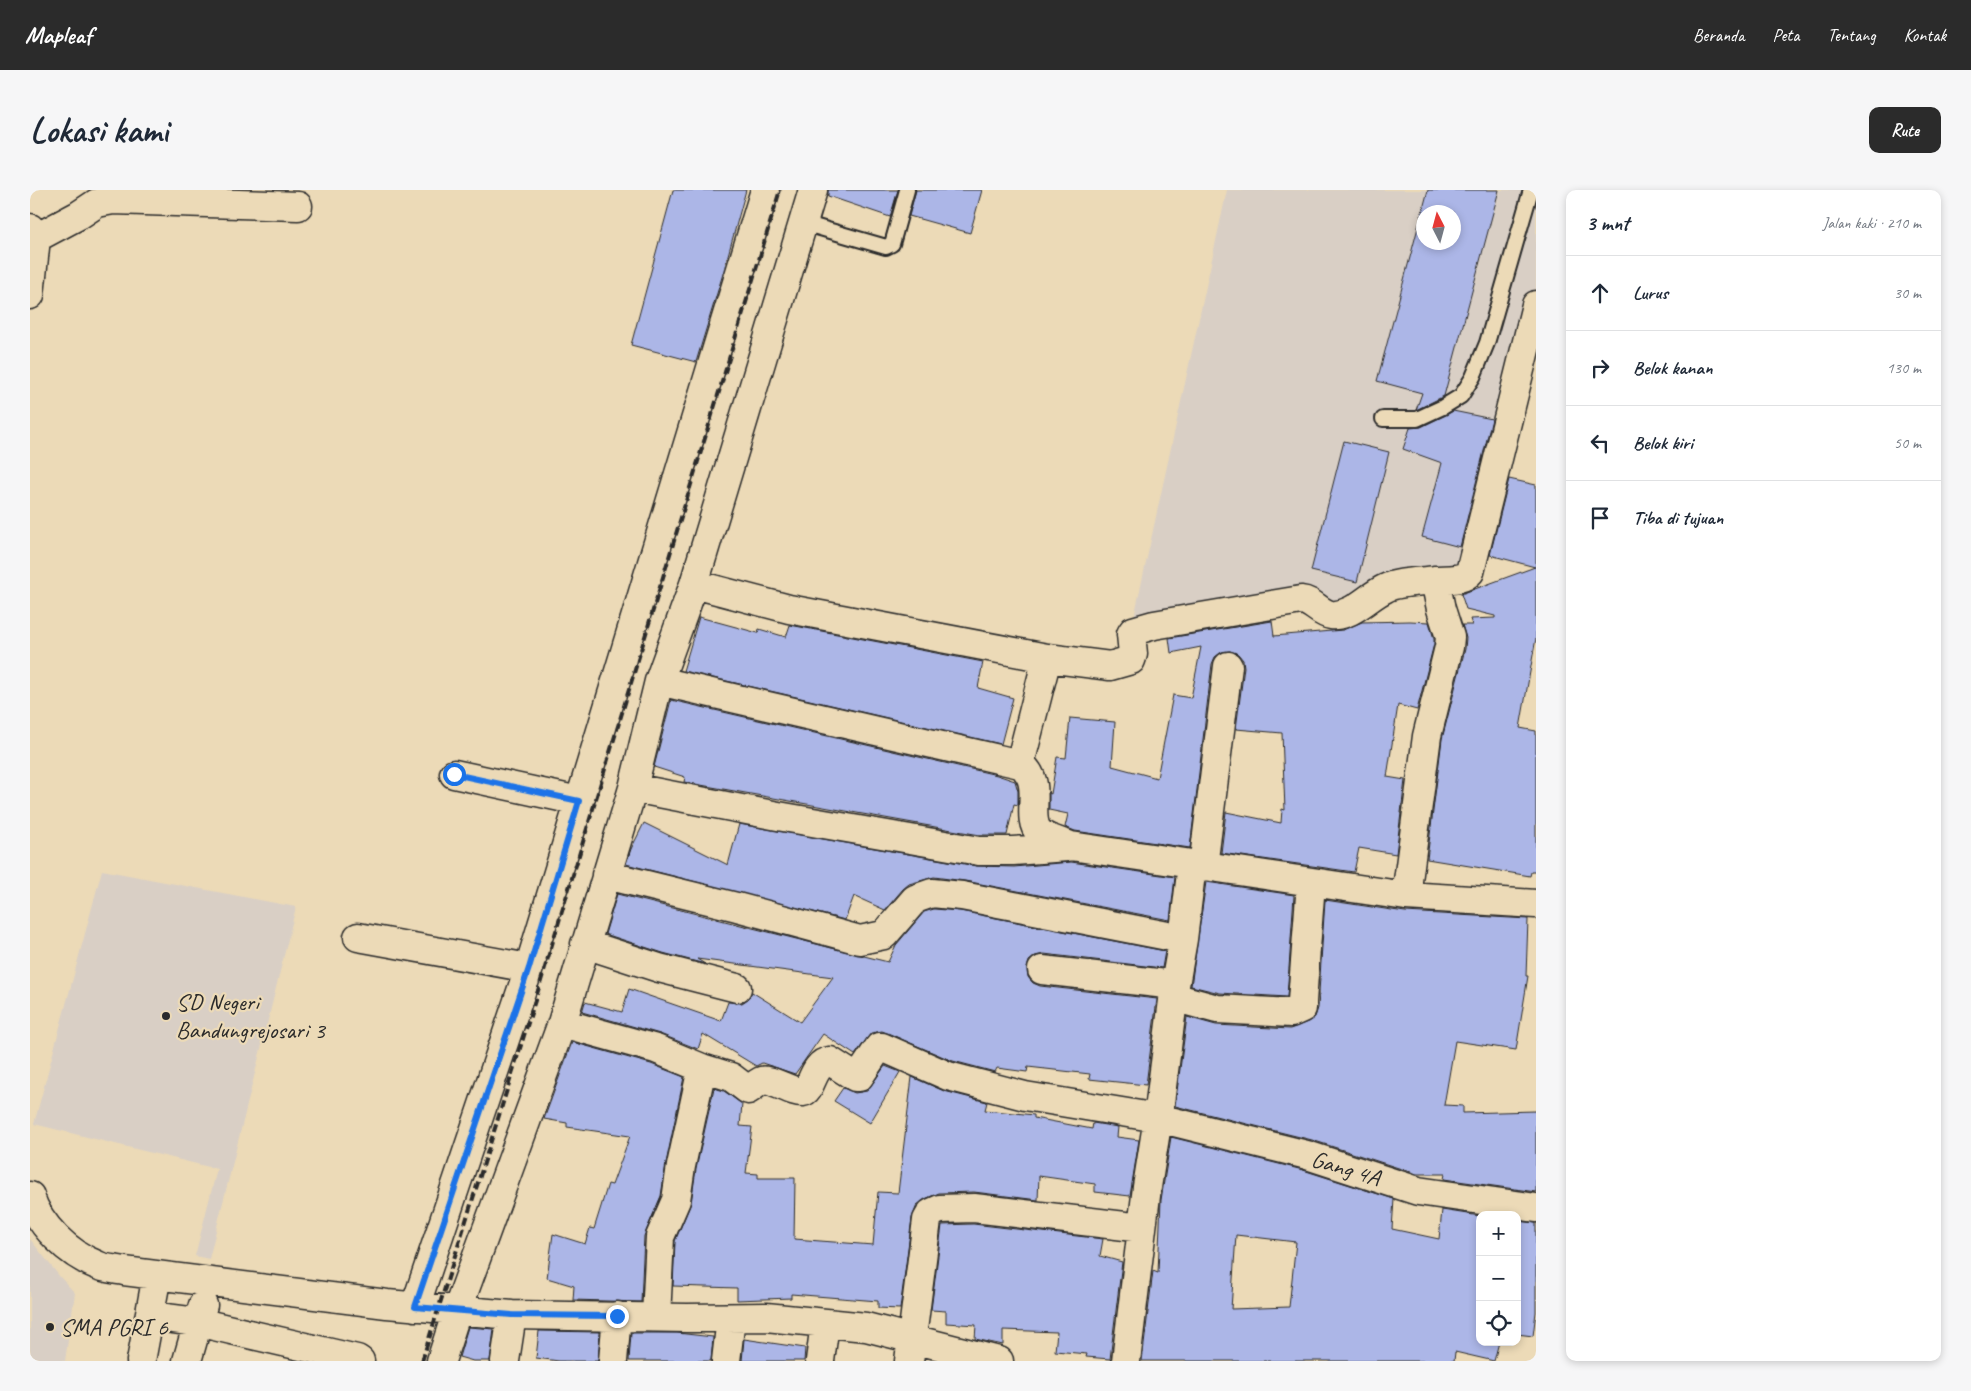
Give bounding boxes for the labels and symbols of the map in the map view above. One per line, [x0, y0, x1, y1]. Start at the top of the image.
north arrow [1416, 205, 1461, 250]
route start [443, 763, 466, 786]
place label: SD Negeri Bandungrejosari 3 [176, 987, 327, 1045]
marker: SD Negeri Bandungrejosari 3 [160, 1010, 172, 1022]
street label: Gang 4A [1308, 1143, 1385, 1193]
route end [606, 1305, 629, 1328]
place label: SMA PGRI 6 [60, 1312, 169, 1342]
marker: SMA PGRI 6 [44, 1321, 56, 1333]

